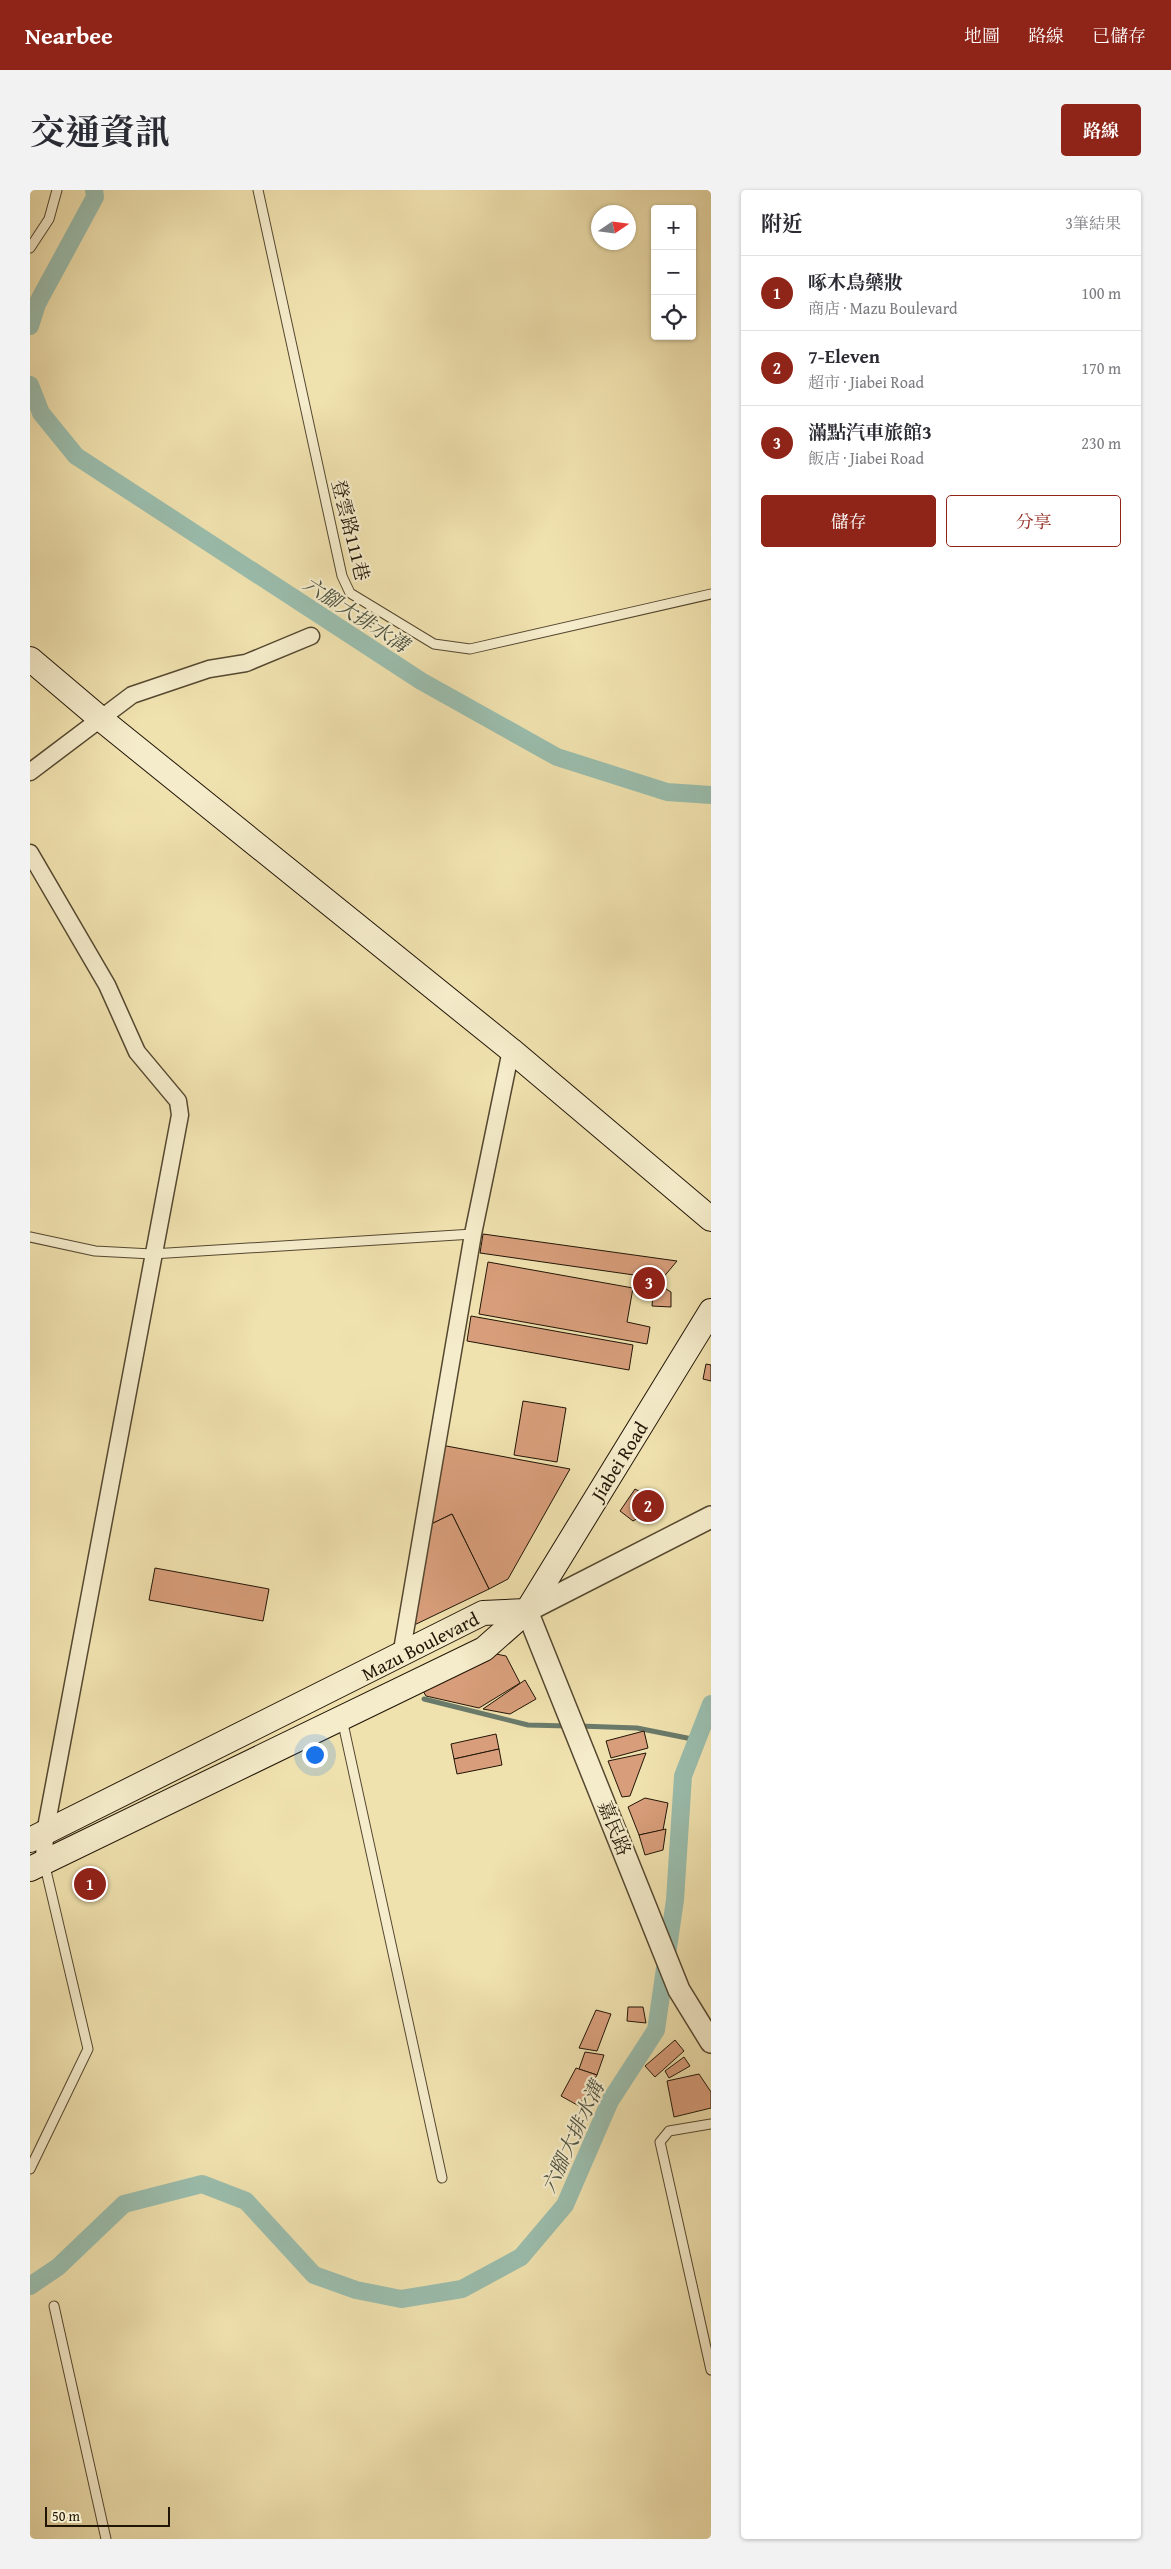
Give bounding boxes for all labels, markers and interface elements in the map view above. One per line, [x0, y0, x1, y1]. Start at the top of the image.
text: Nearbee [25, 18, 113, 53]
text: 地圖 [964, 22, 1000, 49]
text: 路線 [1028, 22, 1064, 49]
text: 已儲存 [1092, 22, 1146, 49]
button: 路線 [1061, 104, 1141, 156]
text: 交通資訊 [30, 106, 170, 157]
north arrow [591, 205, 636, 250]
map controls [651, 205, 696, 340]
button: + [651, 205, 696, 250]
text: 附近 [761, 208, 803, 239]
text: 3筆結果 [1065, 211, 1121, 235]
button: − [651, 250, 696, 295]
text: 啄木鳥藥妝 [808, 268, 903, 296]
text: 1 [773, 281, 781, 305]
text: 100 m [1081, 281, 1121, 305]
button: locate [651, 295, 696, 340]
text: 商店 · Mazu Boulevard [808, 296, 958, 320]
text: 7-Eleven [808, 342, 880, 370]
text: 2 [773, 356, 781, 380]
text: 170 m [1081, 356, 1121, 380]
text: 超市 · Jiabei Road [808, 370, 924, 394]
text: 滿點汽車旅館3 [808, 418, 932, 446]
text: 3 [773, 431, 781, 455]
text: 230 m [1081, 431, 1121, 455]
text: 飯店 · Jiabei Road [808, 446, 924, 470]
street label: 登雲路111巷 [325, 476, 377, 584]
button: 儲存 [761, 495, 936, 547]
button: 分享 [946, 495, 1121, 547]
water label: 六腳大排水溝 [298, 569, 417, 660]
pin: 3 [633, 1264, 665, 1302]
street label: Jiabei Road [583, 1415, 655, 1508]
pin: 2 [632, 1487, 664, 1525]
street label: Mazu Boulevard [357, 1604, 484, 1688]
your location [302, 1742, 328, 1768]
street label: 嘉民路 [591, 1796, 639, 1860]
pin: 1 [74, 1865, 106, 1903]
water label: 六腳大排水溝 [534, 2074, 612, 2198]
scale bar [45, 2504, 170, 2527]
text: 50 m [52, 2506, 80, 2526]

